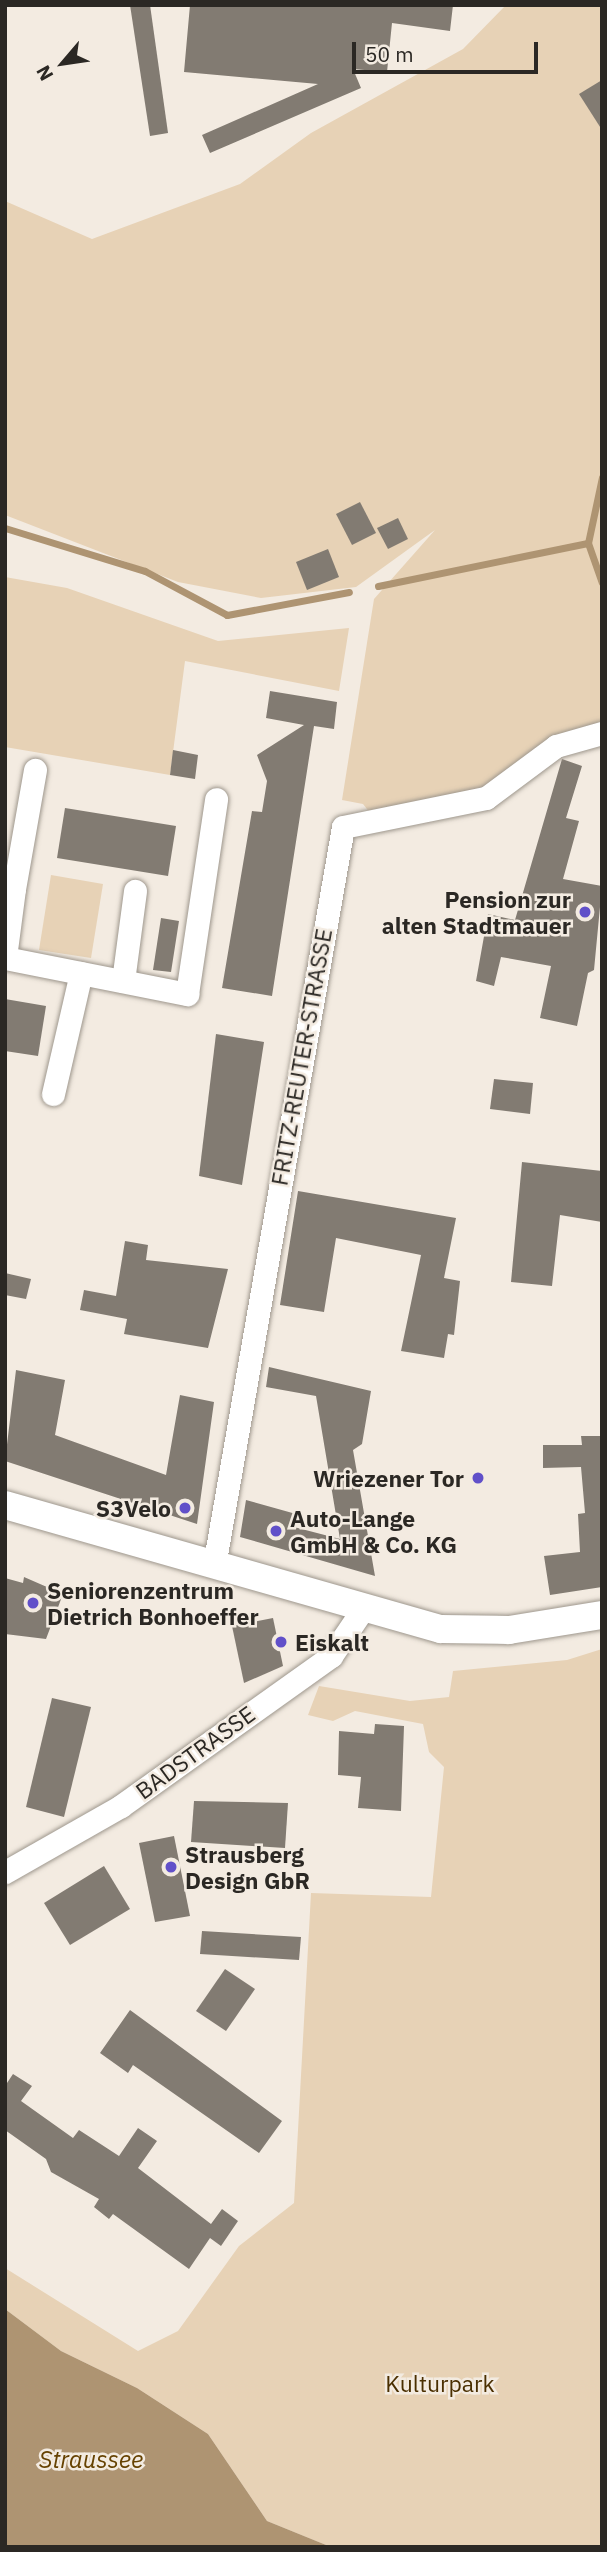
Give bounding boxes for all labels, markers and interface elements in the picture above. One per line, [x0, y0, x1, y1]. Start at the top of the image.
north arrow [28, 28, 98, 98]
scale bar [355, 28, 540, 72]
text: 50 m [365, 40, 414, 68]
text: N [31, 61, 58, 85]
place label: Pension zur alten Stadtmauer [382, 885, 571, 939]
marker: Pension zur alten Stadtmauer [577, 904, 593, 920]
street label: FRITZ-REUTER-STRASSE [265, 926, 337, 1188]
place label: Wriezener Tor [313, 1464, 464, 1492]
marker: Wriezener Tor [470, 1470, 486, 1486]
place label: S3Velo [96, 1494, 171, 1522]
marker: S3Velo [177, 1500, 193, 1516]
place label: Auto-Lange GmbH & Co. KG [290, 1504, 457, 1558]
marker: Auto-Lange GmbH & Co. KG [268, 1523, 284, 1539]
place label: Seniorenzentrum Dietrich Bonhoeffer [47, 1576, 259, 1630]
marker: Seniorenzentrum Dietrich Bonhoeffer [25, 1595, 41, 1611]
place label: Eiskalt [295, 1628, 369, 1656]
marker: Eiskalt [273, 1634, 289, 1650]
street label: BADSTRASSE [130, 1700, 260, 1804]
place label: Strausberg Design GbR [185, 1840, 310, 1894]
marker: Strausberg Design GbR [163, 1859, 179, 1875]
park label: Kulturpark [385, 2369, 495, 2397]
water label: Straussee [39, 2446, 143, 2474]

